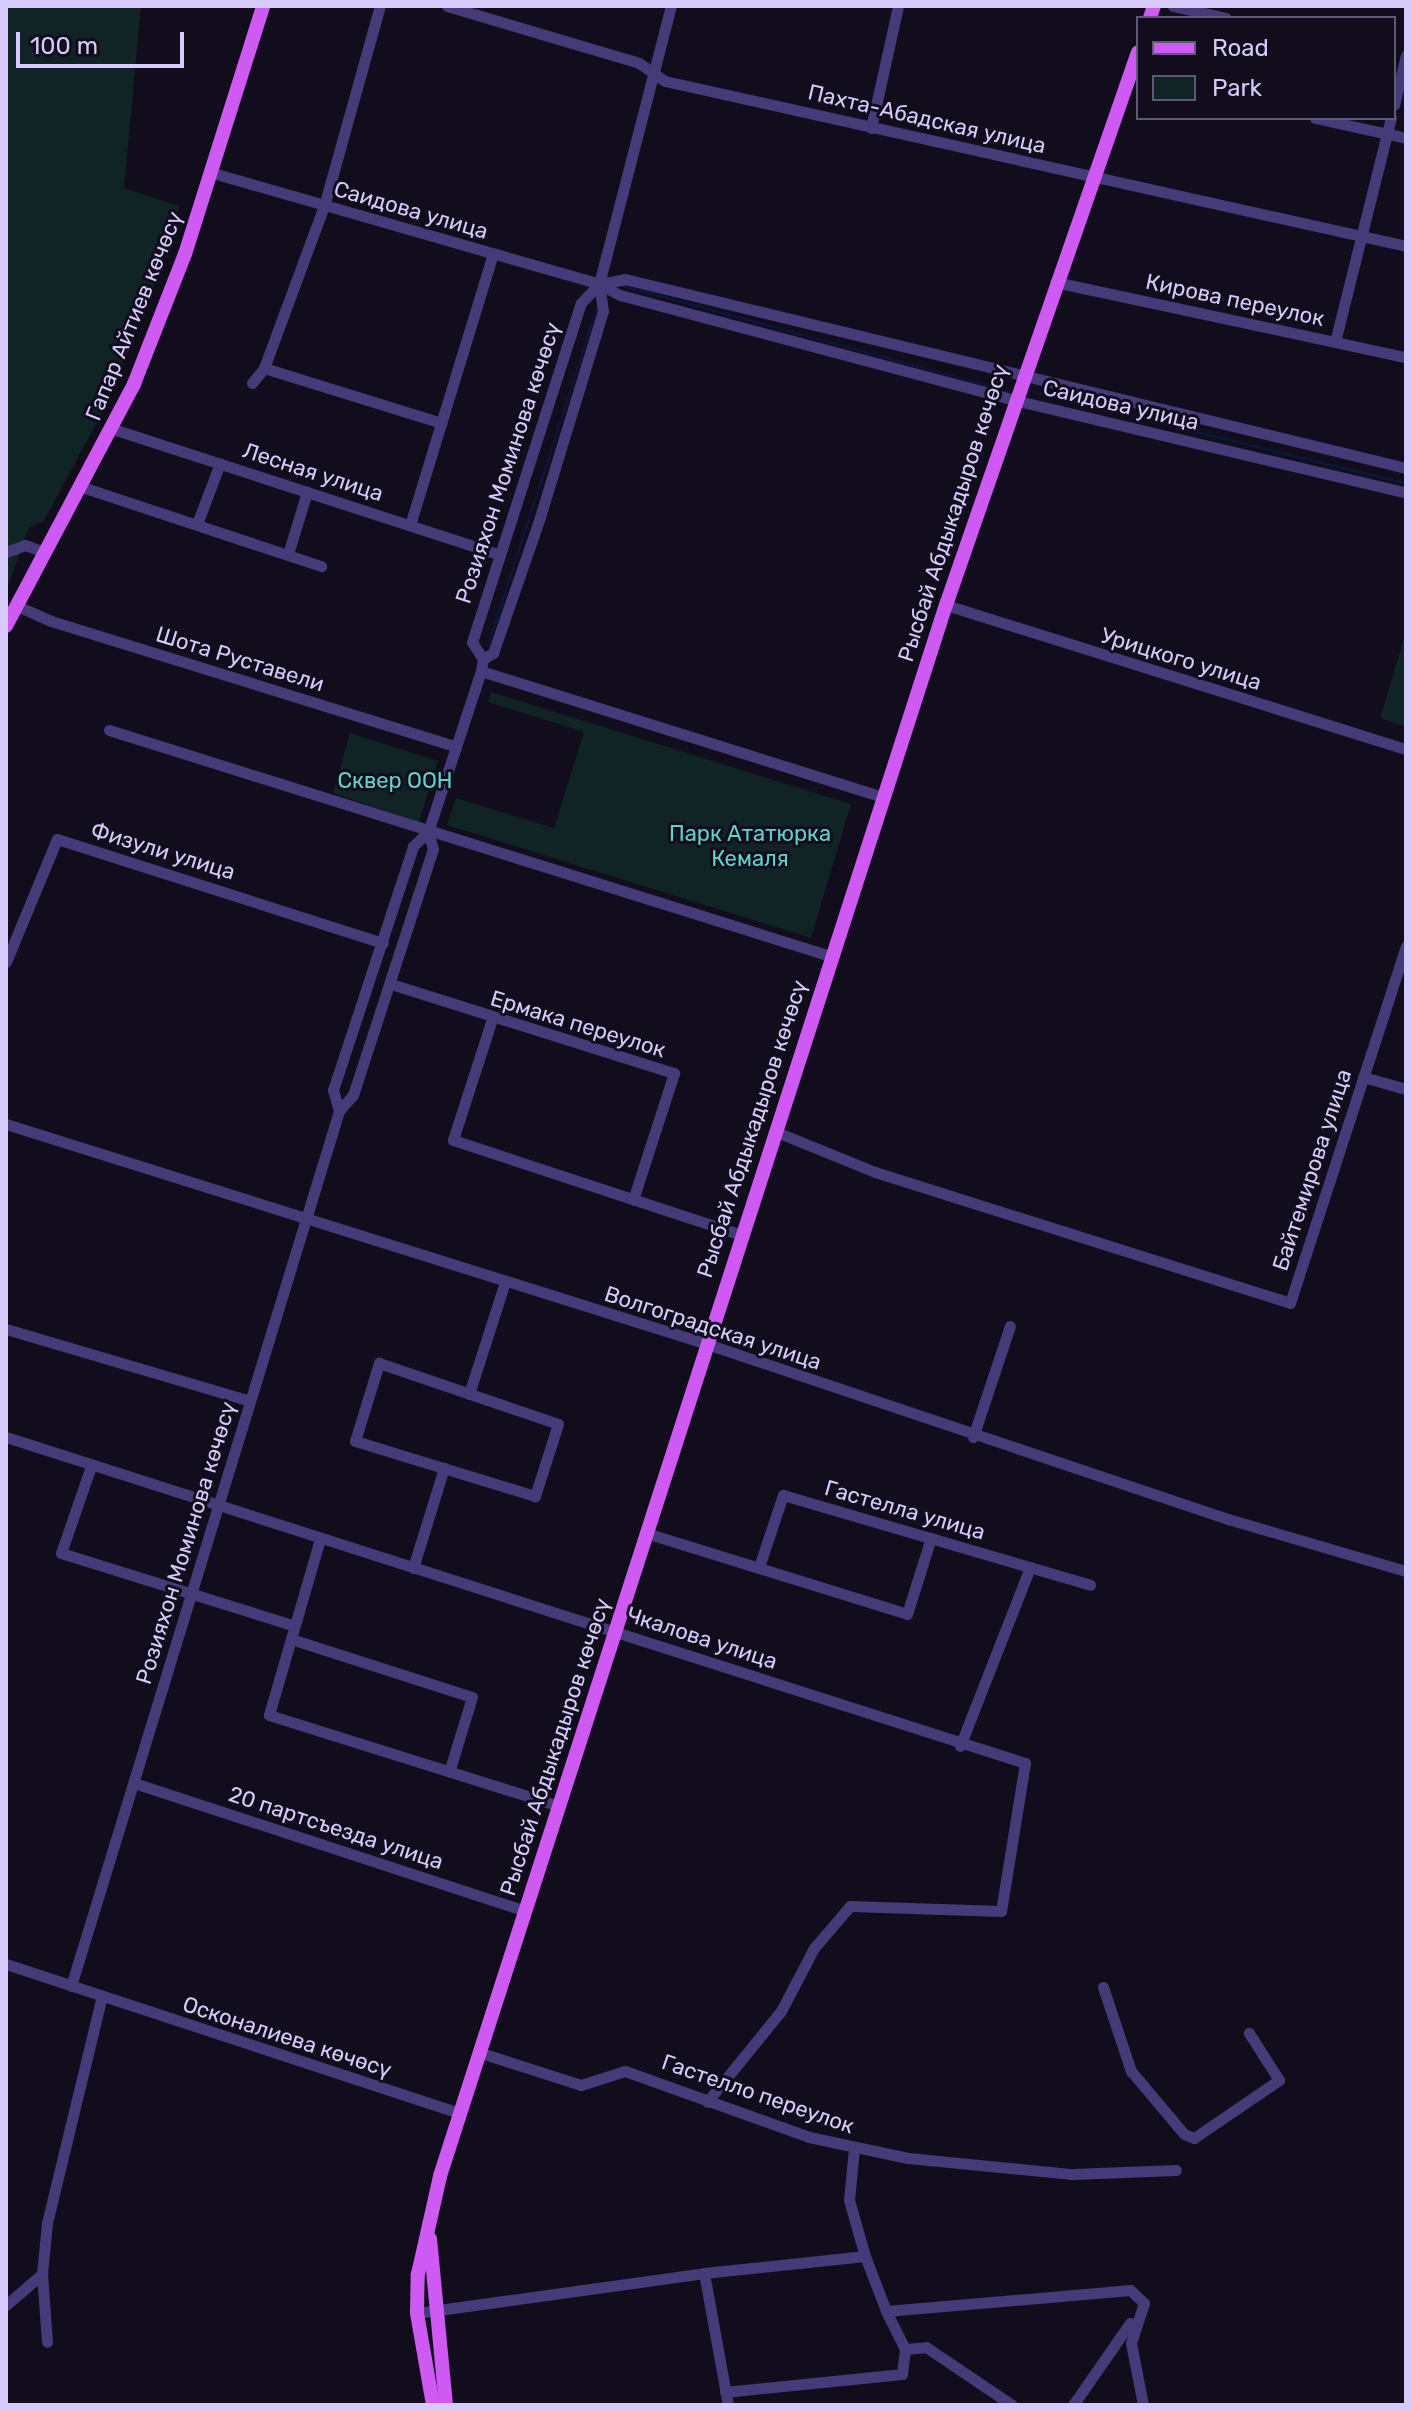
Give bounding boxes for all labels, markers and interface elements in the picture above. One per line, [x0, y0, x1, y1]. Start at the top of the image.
scale bar [20, 16, 188, 66]
legend [1136, 16, 1396, 120]
text: 100 m [30, 32, 98, 60]
text: Road [1212, 34, 1269, 62]
text: Park [1212, 74, 1262, 102]
street label: Пахта-Абадская улица [805, 79, 1049, 159]
street label: Саидова улица [331, 175, 491, 245]
street label: Гапар Айтиев көчөсү [80, 208, 188, 424]
street label: Кирова переулок [1143, 268, 1327, 332]
street label: Розияхон Моминова көчөсү [450, 319, 566, 607]
street label: Рысбай Абдыкадыров көчөсү [892, 361, 1014, 665]
street label: Саидова улица [1040, 374, 1202, 436]
street label: Лесная улица [239, 437, 387, 507]
street label: Шота Руставели [153, 621, 327, 697]
street label: Урицкого улица [1097, 622, 1265, 696]
park label: Сквер ООН [337, 768, 453, 794]
street label: Физули улица [88, 816, 238, 886]
park label: Парк Ататюрка Кемаля [669, 820, 831, 872]
street label: Рысбай Абдыкадыров көчөсү [691, 977, 813, 1281]
street label: Ермака переулок [487, 985, 669, 1063]
street label: Байтемирова улица [1267, 1066, 1357, 1274]
street label: Волгоградская улица [601, 1280, 825, 1376]
street label: Розияхон Моминова көчөсү [130, 1399, 242, 1687]
street label: Гастелла улица [822, 1474, 988, 1546]
street label: Рысбай Абдыкадыров көчөсү [494, 1595, 616, 1899]
street label: Чкалова улица [623, 1601, 781, 1675]
street label: 20 партсъезда улица [225, 1781, 447, 1875]
street label: Осконалиева көчөсү [179, 1991, 395, 2083]
street label: Гастелло переулок [658, 2049, 858, 2139]

